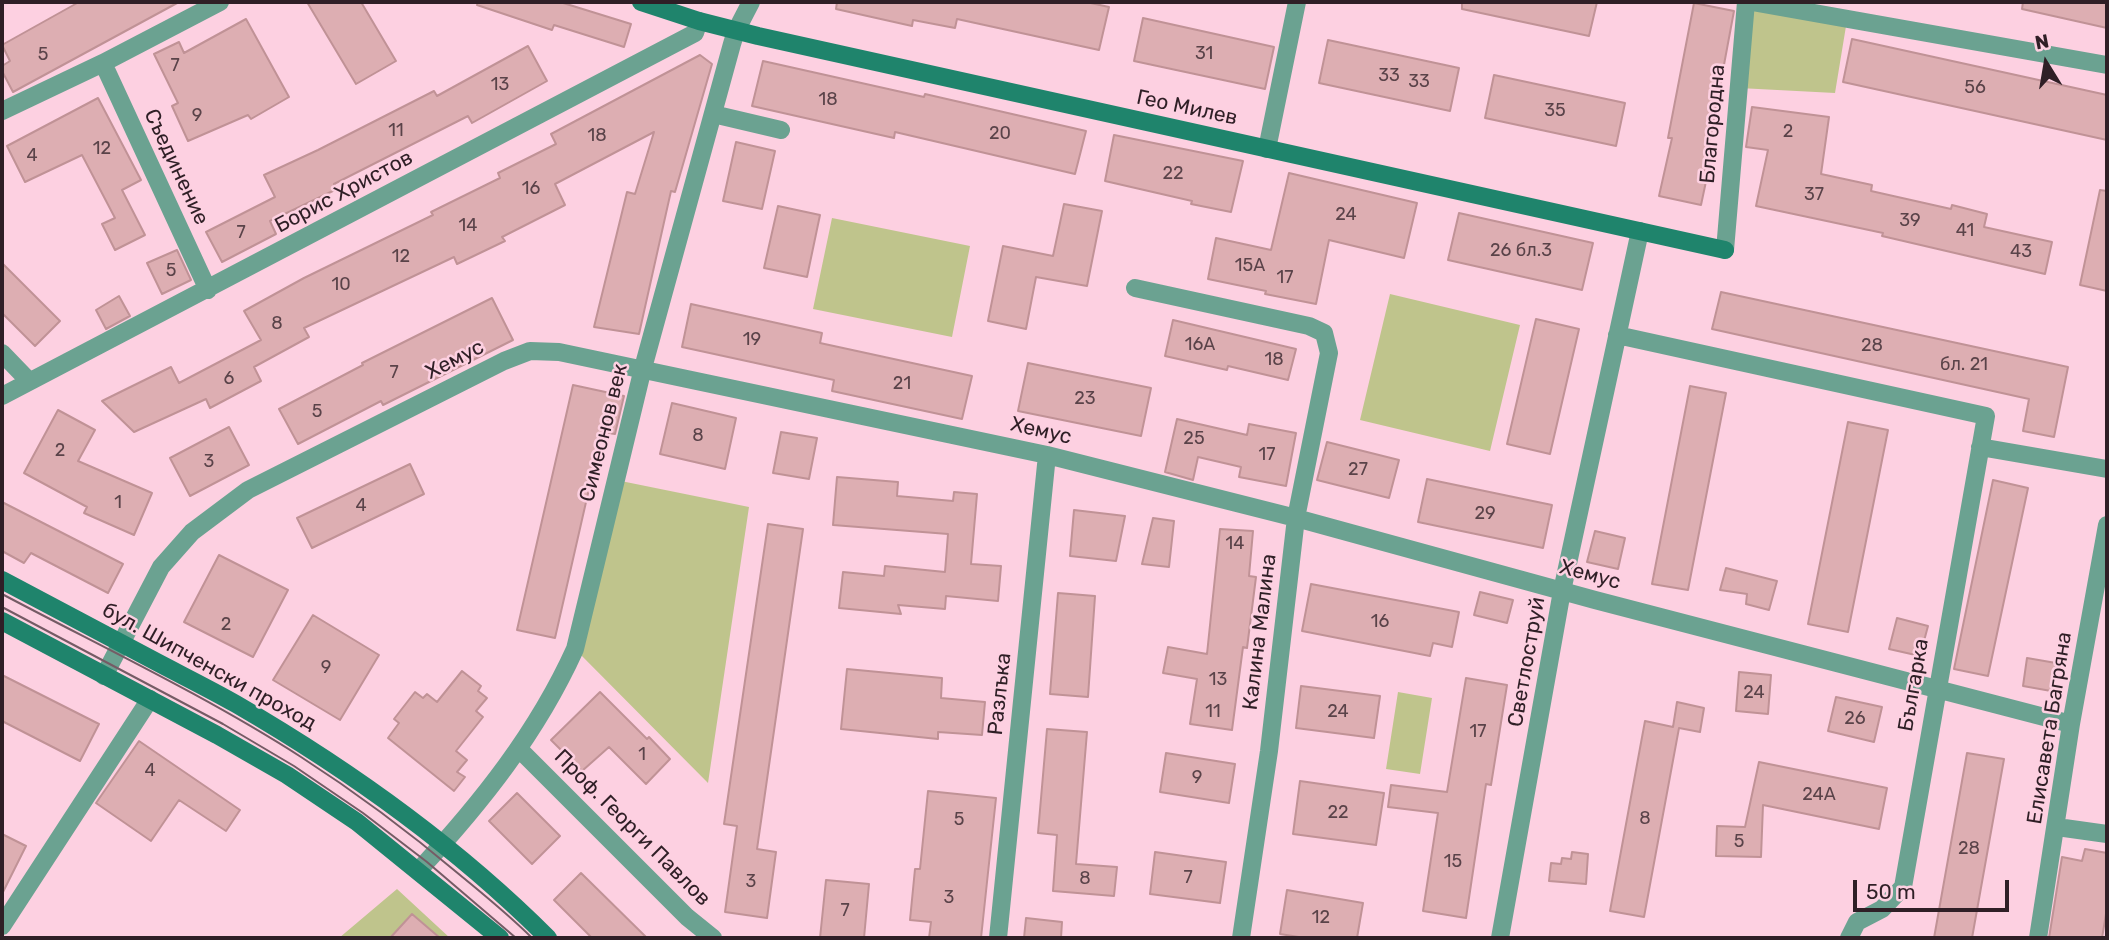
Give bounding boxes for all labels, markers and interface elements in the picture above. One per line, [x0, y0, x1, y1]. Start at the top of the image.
north arrow [2011, 28, 2081, 98]
text: N [2033, 29, 2051, 54]
house number: 31 [1195, 43, 1213, 65]
house number: 5 [38, 44, 48, 66]
house number: 7 [170, 55, 180, 77]
street label: Благородна [1695, 63, 1731, 185]
house number: 33 [1378, 65, 1400, 87]
house number: 33 [1408, 71, 1430, 93]
house number: 13 [491, 74, 509, 96]
house number: 56 [1964, 77, 1986, 99]
street label: Гео Милев [1134, 85, 1240, 131]
house number: 18 [818, 89, 838, 111]
house number: 35 [1544, 100, 1566, 122]
street label: Съединение [138, 105, 214, 229]
house number: 9 [192, 105, 202, 127]
house number: 11 [388, 120, 404, 142]
house number: 2 [1783, 121, 1793, 143]
house number: 20 [989, 123, 1011, 145]
house number: 18 [587, 125, 607, 147]
house number: 12 [93, 138, 111, 160]
house number: 4 [26, 145, 38, 167]
street label: Борис Христов [271, 145, 417, 239]
house number: 22 [1162, 163, 1184, 185]
house number: 16 [522, 178, 540, 200]
house number: 37 [1804, 184, 1824, 206]
house number: 24 [1335, 204, 1357, 226]
house number: 39 [1899, 210, 1921, 232]
house number: 14 [459, 215, 477, 237]
house number: 41 [1956, 220, 1974, 242]
house number: 7 [236, 222, 246, 244]
house number: 26 бл.3 [1490, 240, 1552, 262]
house number: 43 [2010, 241, 2032, 263]
house number: 12 [392, 246, 410, 268]
house number: 15А [1235, 255, 1265, 277]
house number: 5 [166, 260, 176, 282]
house number: 17 [1277, 267, 1293, 289]
house number: 10 [331, 274, 351, 296]
house number: 8 [271, 313, 283, 335]
house number: 19 [743, 329, 761, 351]
house number: 16А [1185, 334, 1215, 356]
street label: Хемус [422, 335, 488, 385]
house number: 28 [1861, 335, 1883, 357]
house number: 18 [1264, 349, 1284, 371]
house number: бл. 21 [1940, 354, 1988, 376]
street label: Симеонов век [575, 361, 633, 505]
house number: 7 [389, 362, 399, 384]
house number: 6 [224, 368, 234, 390]
house number: 21 [893, 373, 911, 395]
house number: 23 [1074, 388, 1096, 410]
house number: 5 [312, 401, 322, 423]
street label: Хемус [1008, 412, 1074, 450]
house number: 8 [692, 425, 704, 447]
house number: 25 [1183, 428, 1205, 450]
house number: 2 [55, 440, 65, 462]
house number: 17 [1259, 444, 1275, 466]
house number: 3 [204, 451, 214, 473]
house number: 27 [1348, 459, 1368, 481]
house number: 1 [114, 492, 122, 514]
house number: 4 [355, 495, 367, 517]
house number: 29 [1474, 503, 1496, 525]
house number: 14 [1226, 533, 1244, 555]
street label: Калина Малина [1238, 552, 1282, 712]
street label: Хемус [1557, 555, 1623, 595]
street label: Светлоструй [1503, 595, 1551, 729]
street label: бул. Шипченски проход [98, 598, 320, 736]
house number: 16 [1371, 611, 1389, 633]
house number: 2 [221, 614, 231, 636]
street label: Елисавета Багряна [2022, 630, 2078, 826]
street label: Българка [1893, 637, 1935, 733]
street label: Разлъка [983, 651, 1017, 737]
house number: 9 [321, 657, 331, 679]
house number: 13 [1209, 669, 1227, 691]
house number: 24 [1743, 682, 1765, 704]
house number: 11 [1205, 701, 1221, 723]
house number: 24 [1327, 701, 1349, 723]
house number: 26 [1844, 708, 1866, 730]
house number: 17 [1470, 721, 1486, 743]
house number: 1 [638, 744, 646, 766]
street label: Проф. Георги Павлов [549, 745, 715, 911]
house number: 4 [144, 760, 156, 782]
house number: 9 [1192, 767, 1202, 789]
house number: 24А [1802, 784, 1836, 806]
house number: 22 [1327, 802, 1349, 824]
house number: 8 [1639, 808, 1651, 830]
house number: 5 [954, 809, 964, 831]
house number: 5 [1734, 831, 1744, 853]
house number: 28 [1958, 838, 1980, 860]
house number: 15 [1444, 851, 1462, 873]
scale bar [1857, 866, 2013, 910]
house number: 7 [1183, 867, 1193, 889]
house number: 8 [1079, 868, 1091, 890]
house number: 3 [746, 871, 756, 893]
text: 50 m [1866, 879, 1916, 904]
house number: 3 [944, 887, 954, 909]
house number: 7 [840, 900, 850, 922]
house number: 12 [1312, 907, 1330, 929]

